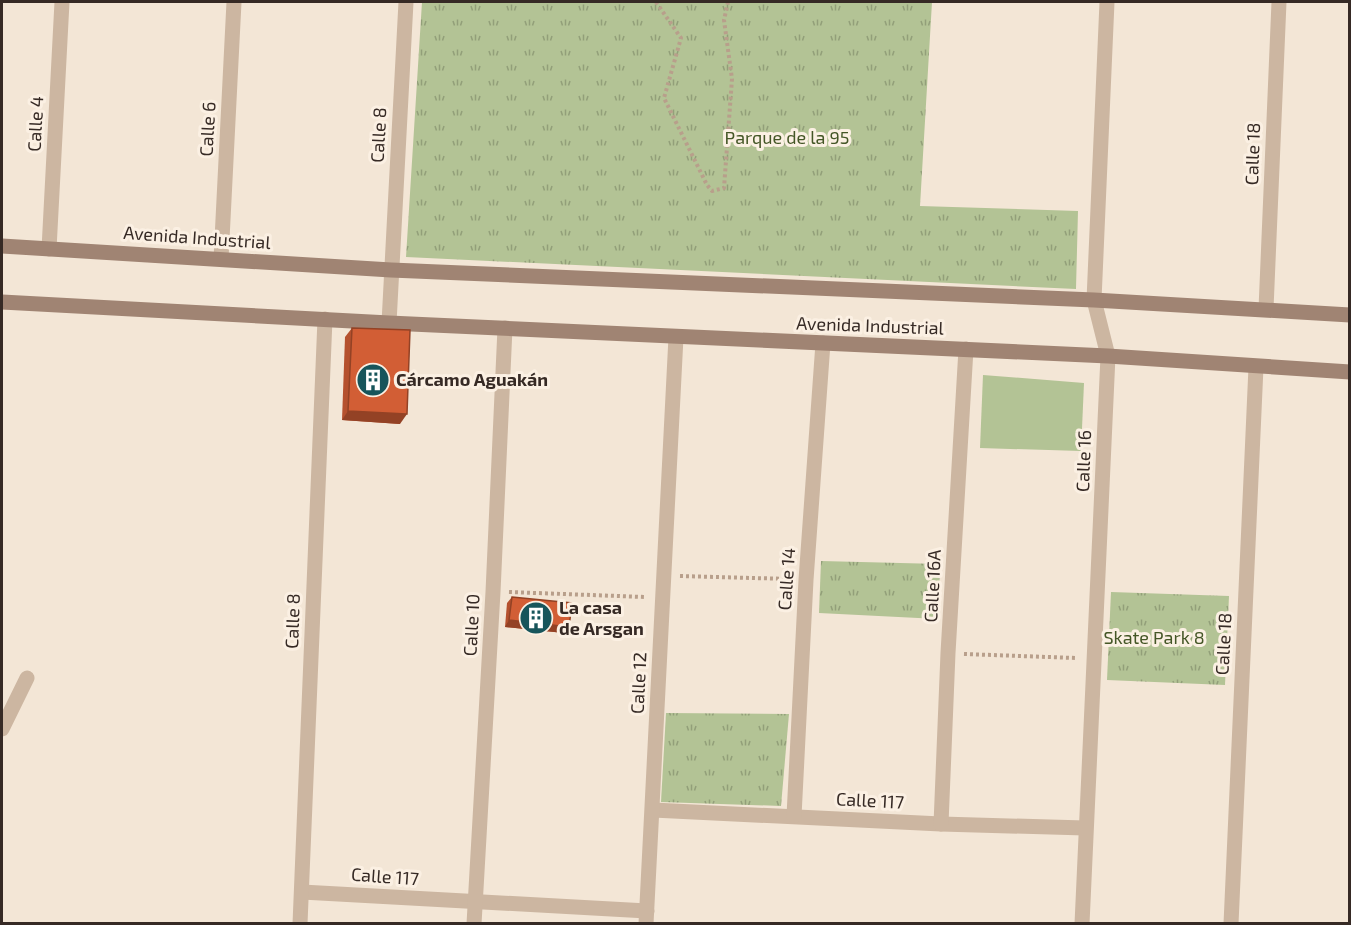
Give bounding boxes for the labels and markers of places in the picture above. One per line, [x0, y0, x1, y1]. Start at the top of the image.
building icon: Cárcamo Aguakán [355, 362, 391, 398]
place label: Cárcamo Aguakán [396, 368, 548, 390]
place label: La casa de Arsgan [559, 596, 644, 639]
building icon: La casa de Arsgan [518, 600, 554, 636]

